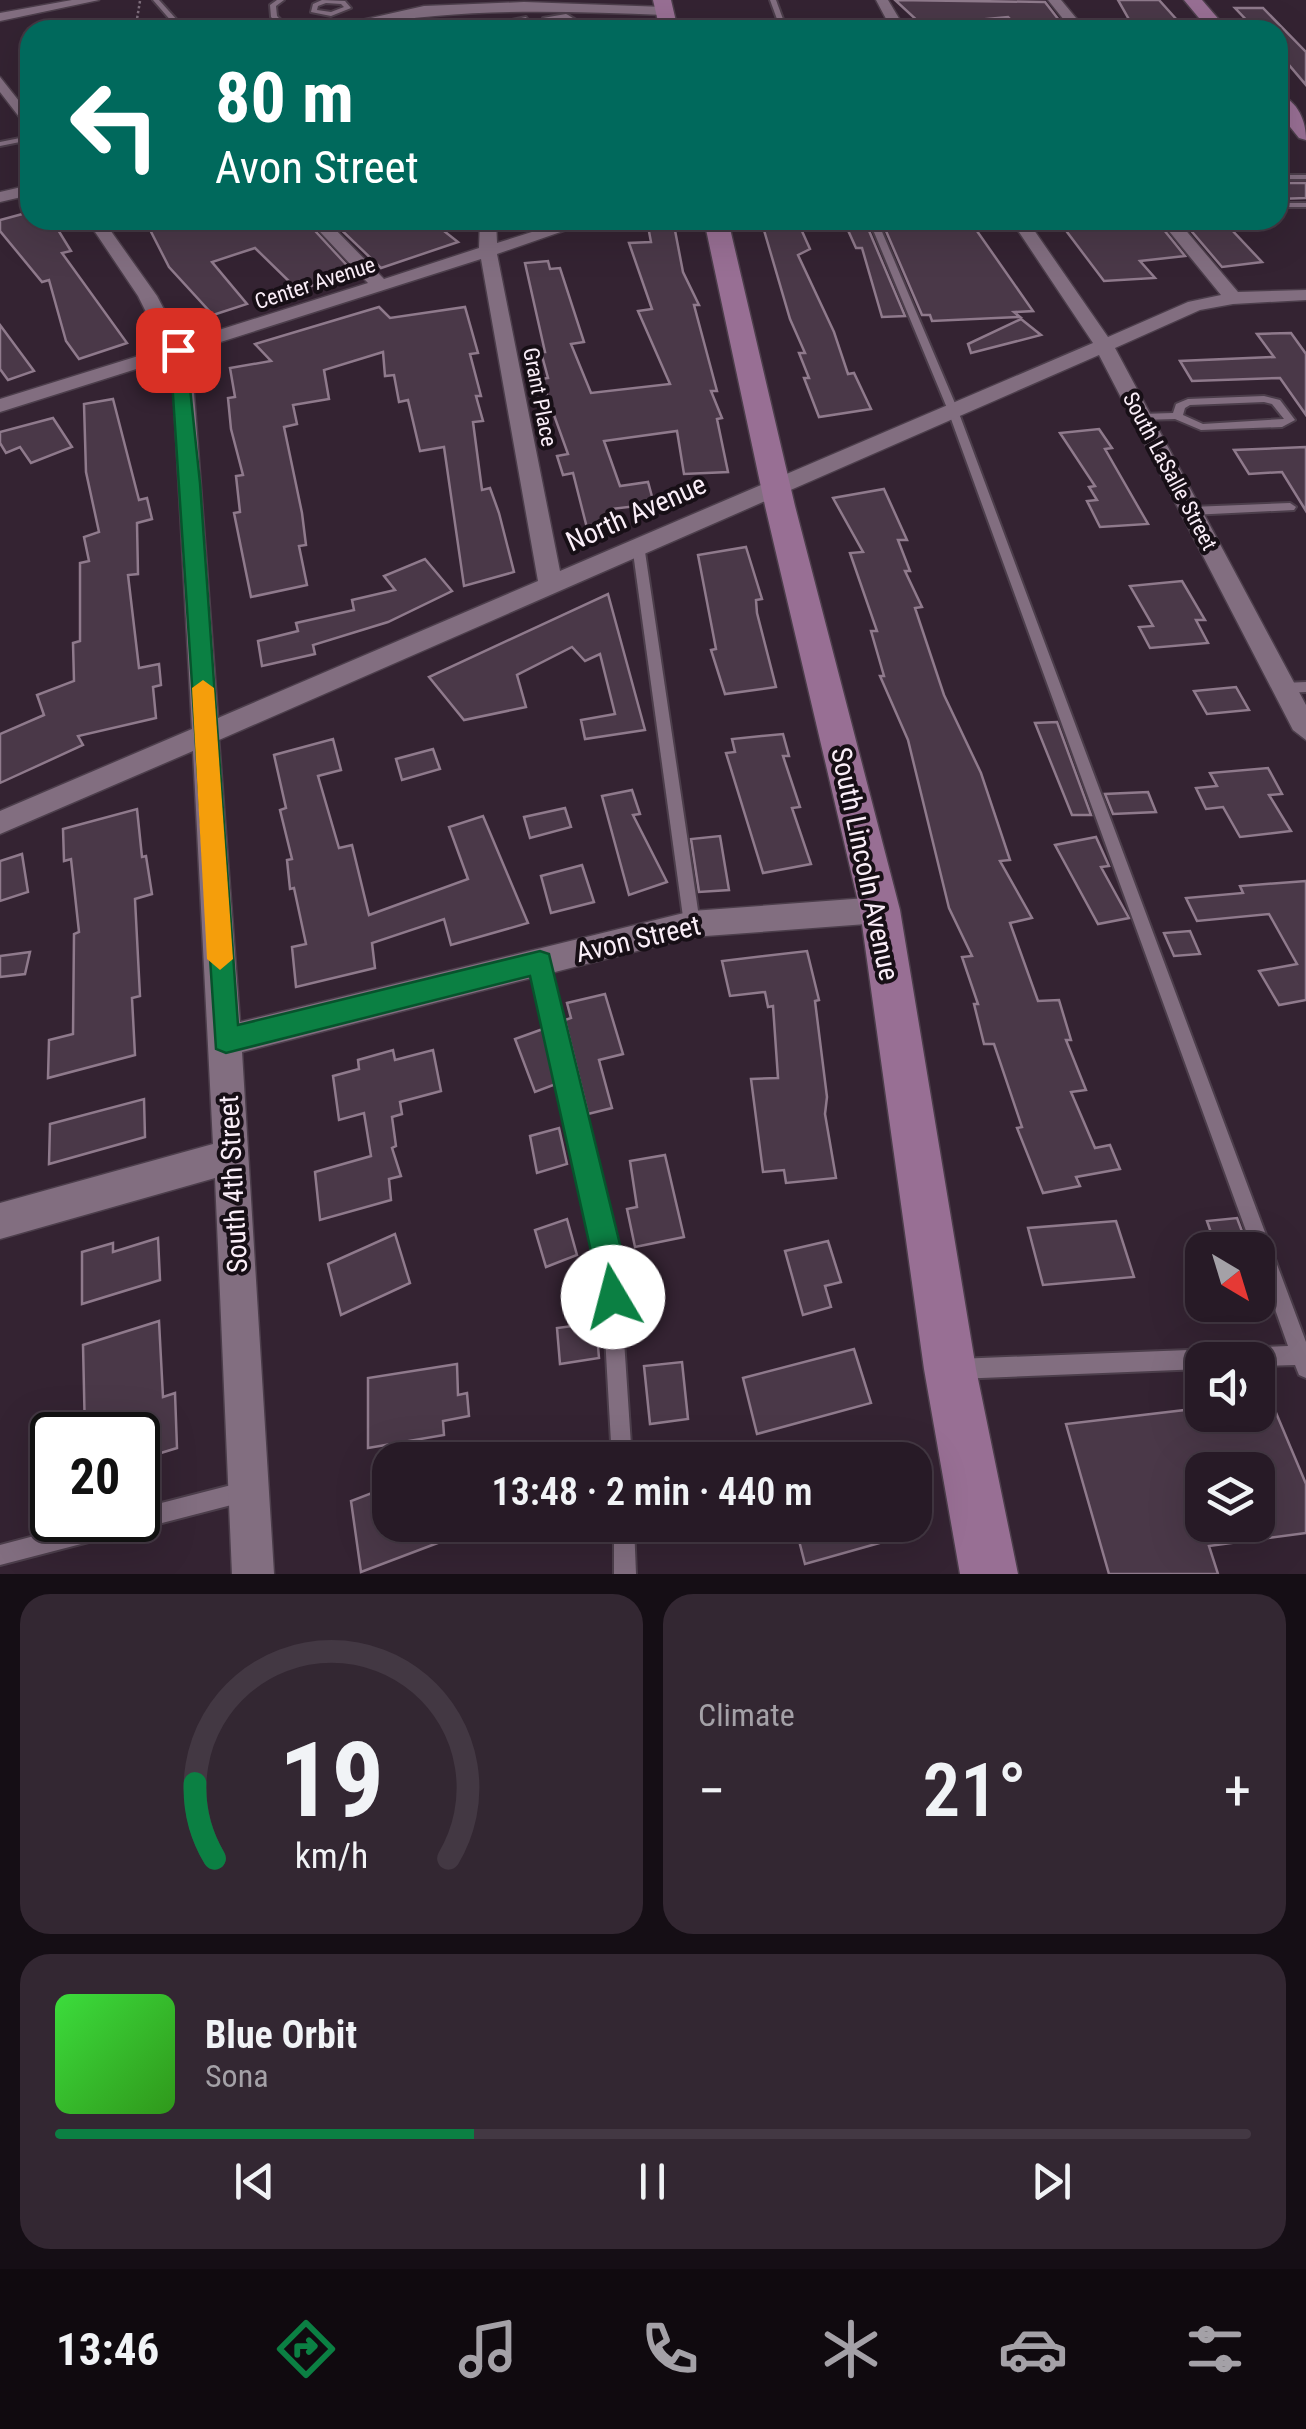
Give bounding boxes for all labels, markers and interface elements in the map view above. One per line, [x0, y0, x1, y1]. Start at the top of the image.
text: 80 m [215, 57, 354, 139]
icon: left [50, 60, 180, 190]
text: Avon Street [215, 141, 419, 194]
street label: Center Avenue [252, 252, 378, 314]
pin [136, 308, 221, 393]
icon: arrive [151, 323, 206, 378]
street label: Grant Place [518, 345, 562, 449]
street label: South LaSalle Street [1118, 388, 1222, 554]
street label: North Avenue [561, 468, 711, 558]
street label: South Lincoln Avenue [824, 744, 906, 984]
street label: Avon Street [572, 909, 704, 969]
street label: South 4th Street [212, 1094, 254, 1274]
north arrow [1185, 1232, 1275, 1322]
map controls [1185, 1232, 1275, 1542]
position arrow [561, 1245, 665, 1349]
button: sound [1185, 1342, 1275, 1432]
speed limit sign: 20 [30, 1412, 160, 1542]
button: layers [1185, 1452, 1275, 1542]
text: 13:48 · 2 min · 440 m [492, 1470, 812, 1514]
text: Climate [698, 1696, 795, 1734]
text: 19 [279, 1720, 384, 1841]
text: 21° [922, 1746, 1027, 1834]
text: − [698, 1759, 726, 1823]
text: + [1224, 1759, 1251, 1823]
text: km/h [295, 1835, 368, 1877]
text: Blue Orbit [205, 2013, 357, 2057]
text: Sona [205, 2057, 268, 2095]
icon: previous [227, 2154, 282, 2209]
icon: pause [625, 2154, 680, 2209]
icon: next [1024, 2154, 1079, 2209]
icon: directions [271, 2314, 341, 2384]
icon: music [453, 2314, 523, 2384]
icon: phone [635, 2314, 705, 2384]
icon: climate [816, 2314, 886, 2384]
icon: car [998, 2314, 1068, 2384]
icon: filters [1180, 2314, 1250, 2384]
text: 13:46 [56, 2323, 159, 2376]

